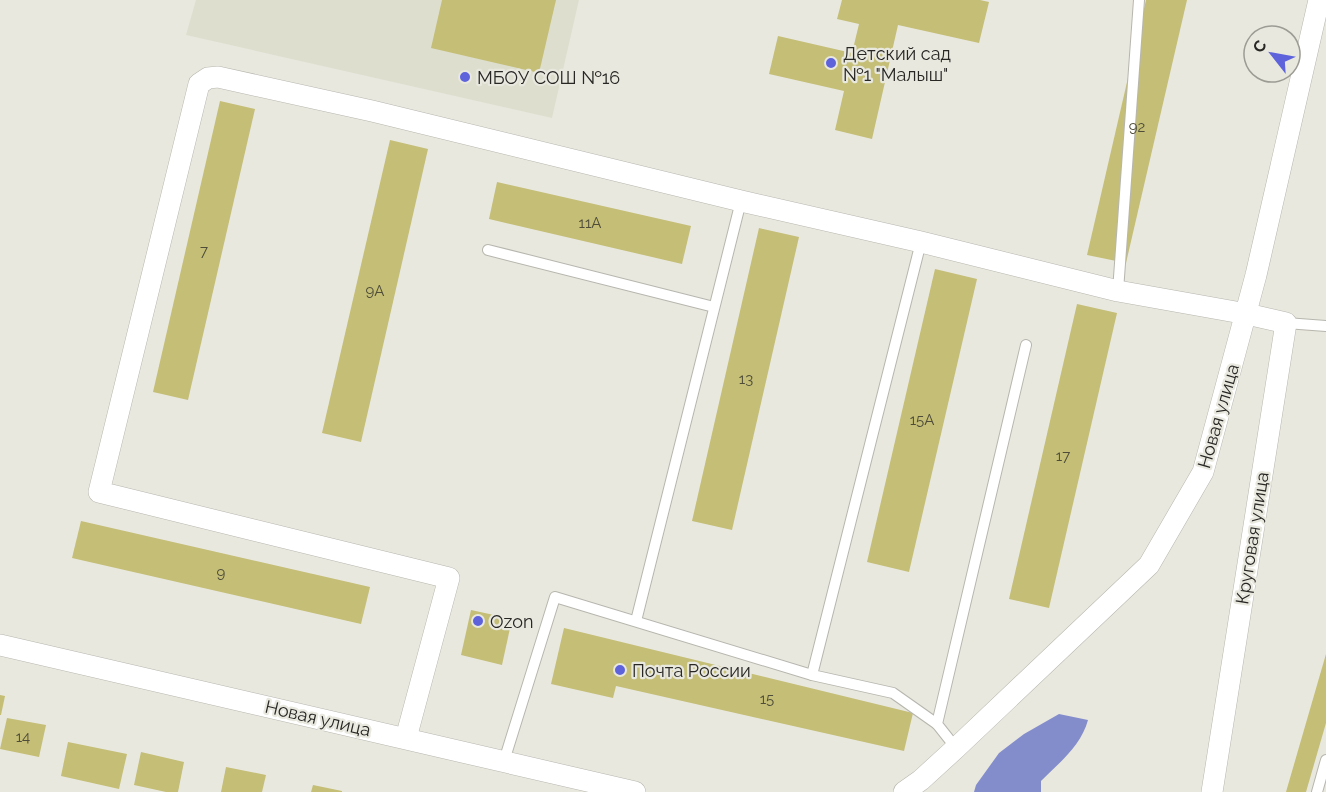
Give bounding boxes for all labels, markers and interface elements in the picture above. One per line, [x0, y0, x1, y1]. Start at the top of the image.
north arrow [1242, 24, 1302, 84]
text: С [1249, 37, 1271, 56]
place label: Детский сад №1 "Малыш" [843, 43, 951, 85]
marker: Детский сад №1 "Малыш" [824, 56, 838, 70]
place label: МБОУ СОШ №16 [477, 67, 620, 88]
marker: МБОУ СОШ №16 [458, 70, 472, 84]
house number: 92 [1129, 118, 1145, 136]
house number: 11А [579, 214, 601, 232]
house number: 7 [200, 242, 208, 260]
house number: 9А [366, 282, 384, 300]
street label: Новая улица [1193, 361, 1243, 471]
house number: 13 [739, 370, 753, 388]
house number: 15А [910, 411, 934, 429]
house number: 17 [1056, 447, 1070, 465]
street label: Круговая улица [1231, 470, 1273, 606]
house number: 9 [217, 564, 226, 582]
place label: Ozon [490, 611, 533, 632]
marker: Ozon [471, 614, 485, 628]
place label: Почта России [632, 660, 751, 681]
marker: Почта России [613, 663, 627, 677]
house number: 15 [760, 690, 774, 708]
street label: Новая улица [263, 696, 373, 740]
house number: 14 [16, 728, 30, 746]

